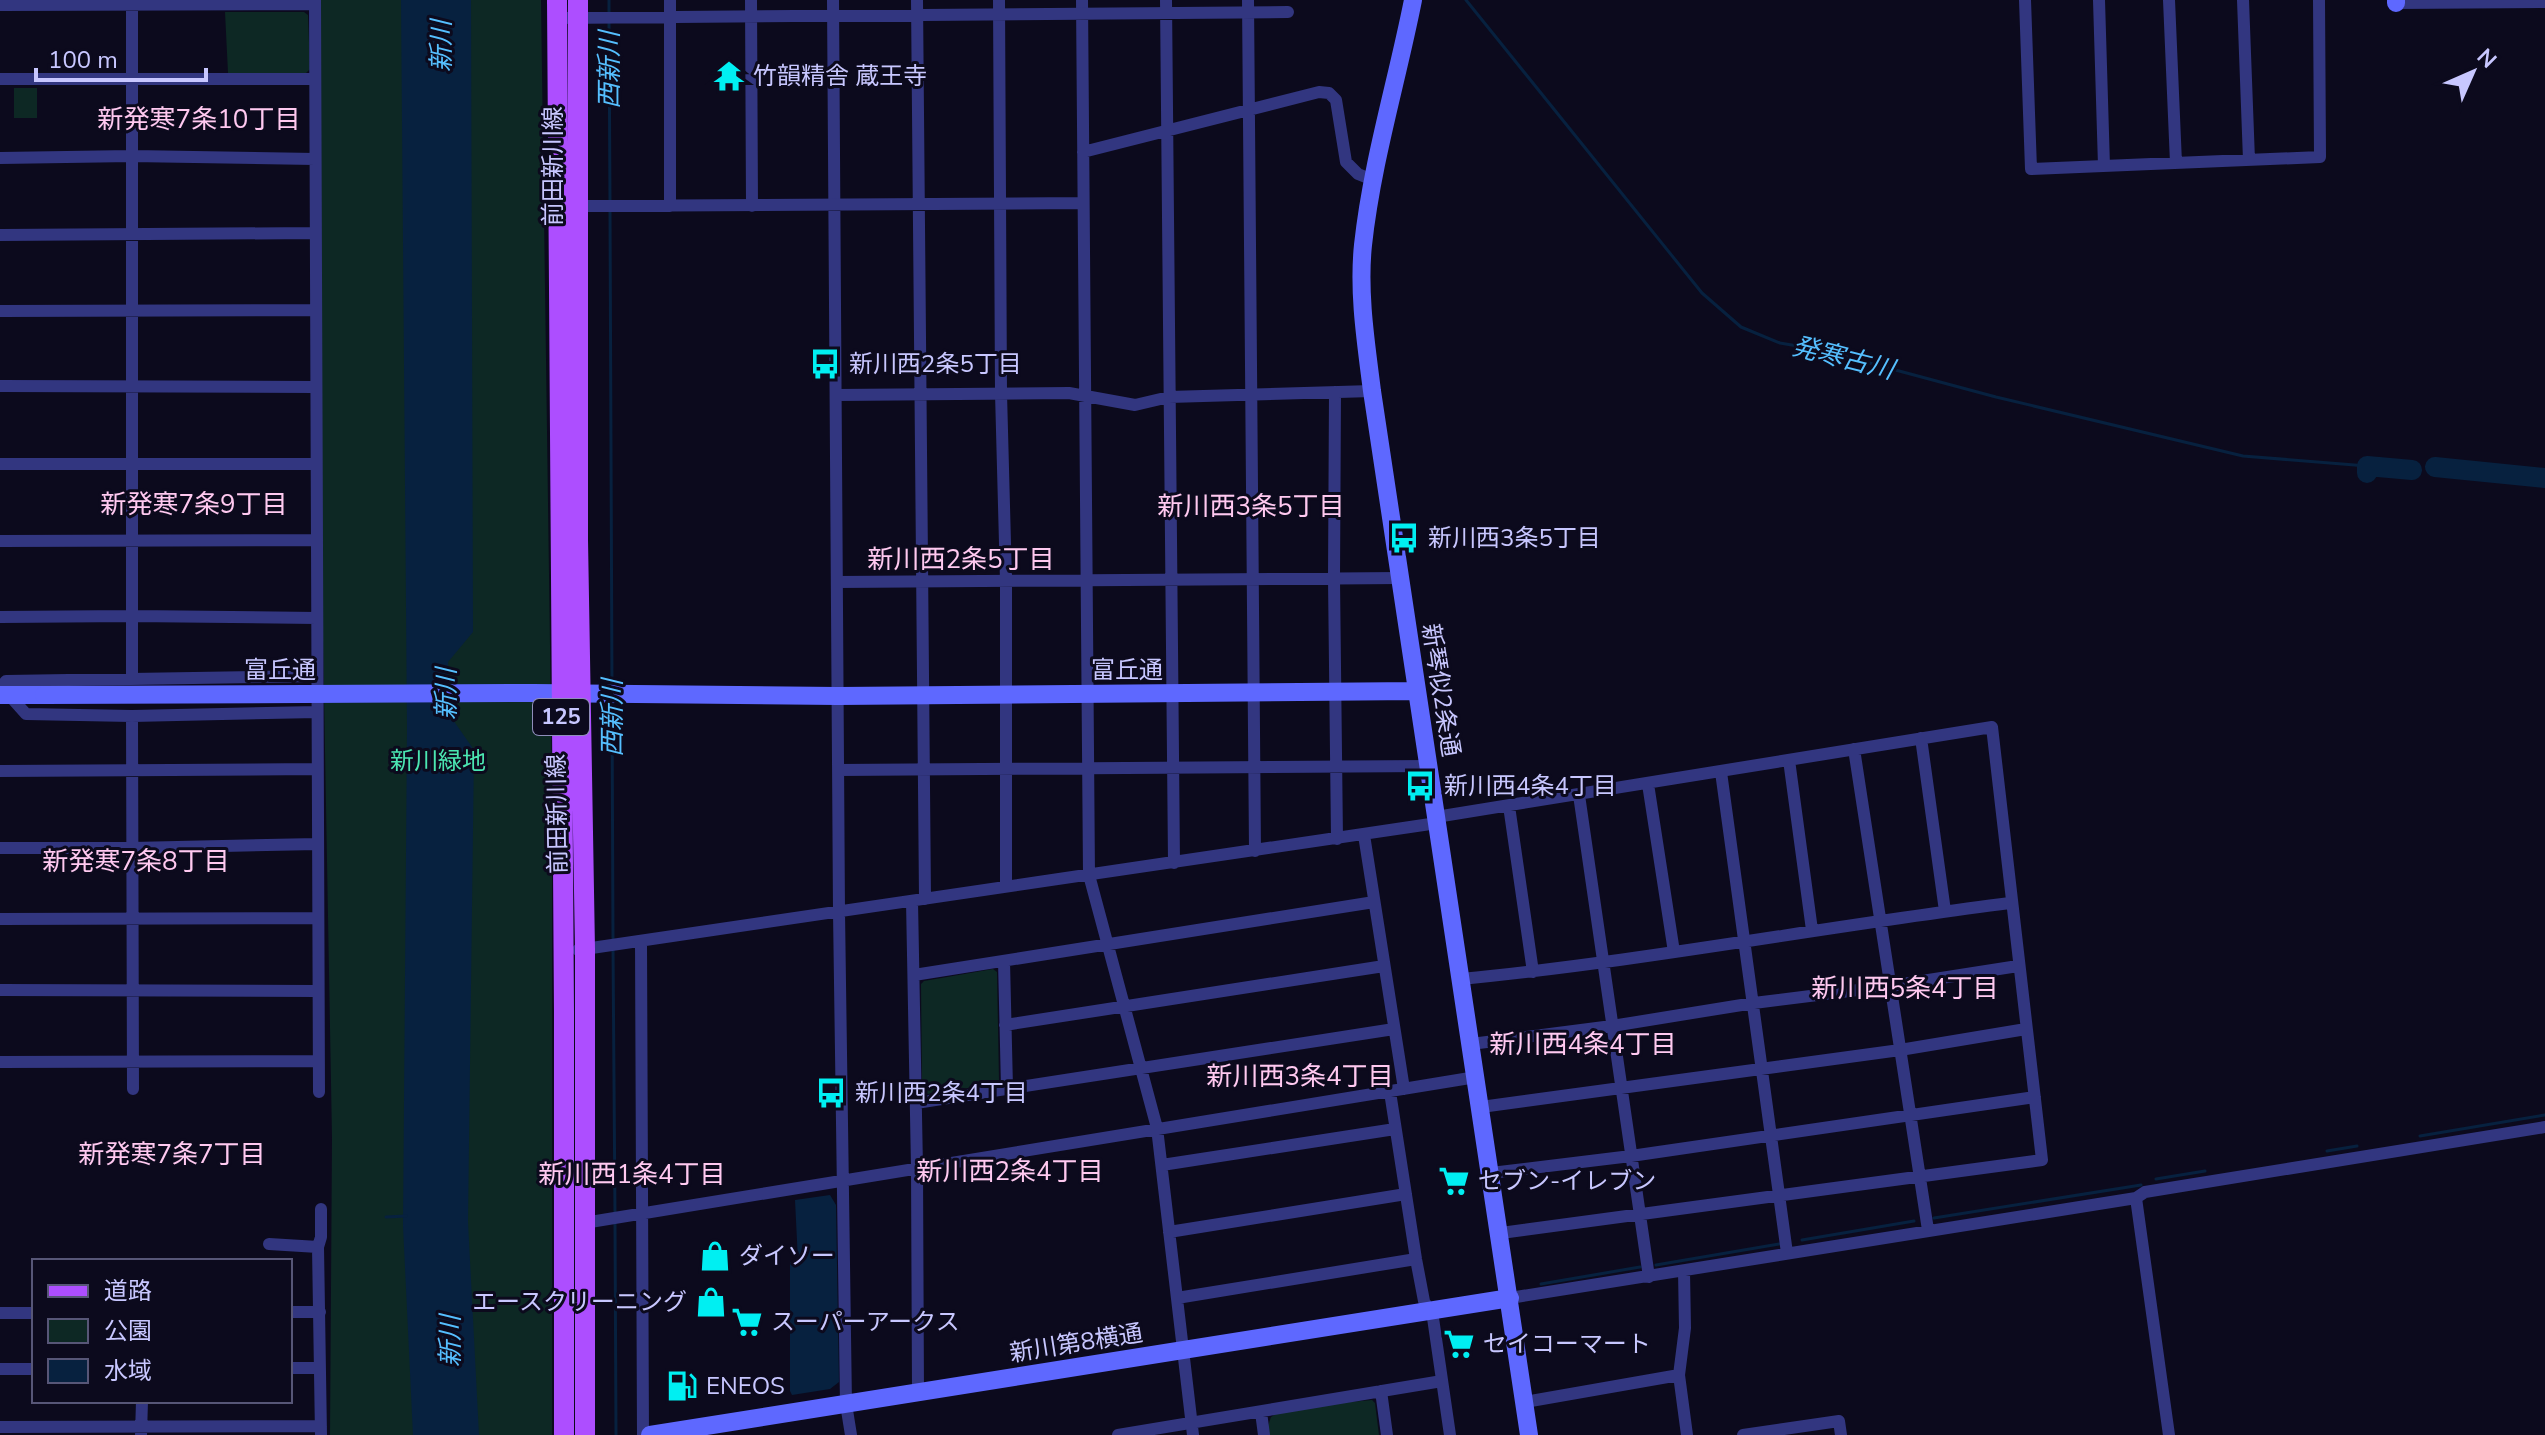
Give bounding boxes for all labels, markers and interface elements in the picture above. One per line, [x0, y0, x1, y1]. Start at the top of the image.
water label: 新川 [424, 17, 459, 72]
water label: 西新川 [592, 28, 627, 109]
scale bar [36, 32, 206, 82]
north arrow [2433, 32, 2513, 112]
text: N [2470, 42, 2503, 75]
text: 100 m [48, 44, 118, 76]
temple icon: 竹韻精舎 蔵王寺 [712, 59, 746, 93]
place label: 竹韻精舎 蔵王寺 [753, 60, 927, 92]
district label: 新発寒7条10丁目 [98, 102, 300, 137]
street label: 前田新川線 [537, 106, 569, 226]
water label: 発寒古川 [1788, 328, 1901, 388]
bus stop icon: 新川西2条5丁目 [808, 347, 842, 381]
place label: 新川西2条5丁目 [849, 348, 1022, 380]
district label: 新発寒7条9丁目 [100, 487, 288, 522]
district label: 新川西3条5丁目 [1157, 489, 1345, 524]
bus stop icon: 新川西3条5丁目 [1387, 521, 1421, 555]
place label: 新川西3条5丁目 [1428, 522, 1601, 554]
district label: 新川西2条5丁目 [867, 542, 1055, 577]
street label: 新琴似2条通 [1415, 621, 1467, 759]
street label: 富丘通 [244, 654, 316, 686]
street label: 富丘通 [1091, 654, 1163, 686]
water label: 新川 [429, 665, 464, 720]
water label: 西新川 [595, 676, 630, 757]
road number: 125 [533, 699, 589, 735]
park label: 新川緑地 [390, 745, 486, 777]
street label: 前田新川線 [540, 754, 574, 874]
bus stop icon: 新川西4条4丁目 [1403, 769, 1437, 803]
place label: 新川西4条4丁目 [1444, 770, 1617, 802]
district label: 新発寒7条8丁目 [42, 844, 230, 879]
district label: 新川西5条4丁目 [1811, 971, 1999, 1006]
district label: 新川西4条4丁目 [1489, 1027, 1677, 1062]
district label: 新川西3条4丁目 [1206, 1059, 1394, 1094]
bus stop icon: 新川西2条4丁目 [814, 1076, 848, 1110]
place label: 新川西2条4丁目 [855, 1077, 1028, 1109]
district label: 新発寒7条7丁目 [78, 1137, 266, 1172]
district label: 新川西2条4丁目 [916, 1154, 1104, 1189]
district label: 新川西1条4丁目 [538, 1157, 726, 1192]
supermarket icon: セブン-イレブン [1437, 1164, 1471, 1198]
place label: セブン-イレブン [1478, 1165, 1656, 1197]
shop icon: ダイソー [698, 1239, 732, 1273]
place label: ダイソー [739, 1240, 835, 1272]
legend [32, 1259, 292, 1403]
text: 道路 [104, 1275, 152, 1307]
shop icon: エースクリーニング [694, 1285, 728, 1319]
place label: エースクリーニング [472, 1286, 687, 1318]
supermarket icon: スーパーアークス [730, 1305, 764, 1339]
place label: スーパーアークス [771, 1306, 960, 1338]
water label: 新川 [433, 1312, 468, 1367]
text: 公園 [104, 1315, 152, 1347]
street label: 新川第8横通 [1007, 1317, 1145, 1369]
supermarket icon: セイコーマート [1442, 1327, 1476, 1361]
place label: セイコーマート [1483, 1328, 1651, 1360]
text: 水域 [104, 1355, 152, 1387]
fuel station icon: ENEOS [665, 1369, 699, 1403]
place label: ENEOS [706, 1370, 785, 1402]

